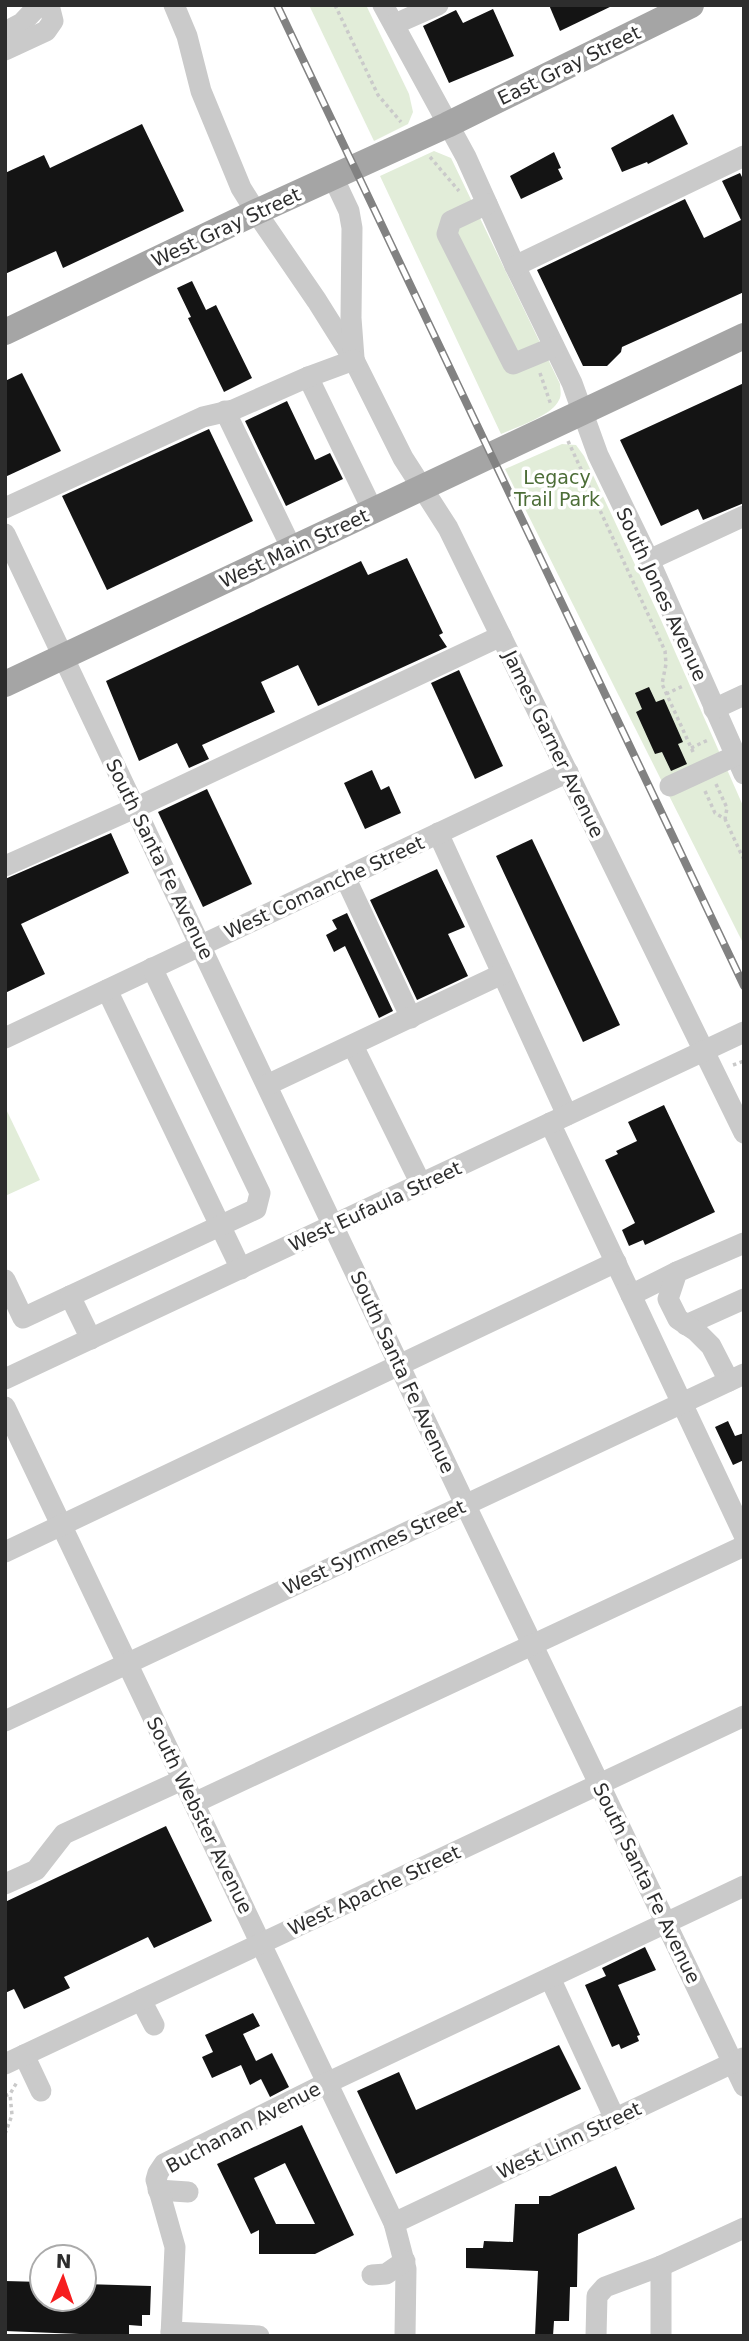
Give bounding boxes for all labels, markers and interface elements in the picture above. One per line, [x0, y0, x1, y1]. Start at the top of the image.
street label: East Gray Street [494, 21, 644, 109]
street label: West Gray Street [148, 183, 304, 271]
park label: Legacy Trail Park [513, 466, 600, 510]
street label: West Main Street [216, 504, 372, 592]
street label: South Jones Avenue [612, 504, 712, 684]
street label: James Garner Avenue [499, 646, 609, 841]
street label: South Santa Fe Avenue [102, 755, 218, 963]
street label: West Comanche Street [221, 831, 427, 943]
street label: West Eufaula Street [285, 1156, 465, 1256]
street label: South Santa Fe Avenue [346, 1267, 460, 1477]
street label: West Symmes Street [279, 1495, 469, 1599]
street label: South Webster Avenue [143, 1713, 257, 1917]
street label: South Santa Fe Avenue [589, 1779, 705, 1987]
street label: West Apache Street [284, 1840, 464, 1940]
street label: Buchanan Avenue [162, 2077, 324, 2177]
street label: West Linn Street [493, 2097, 645, 2183]
north arrow [28, 2243, 98, 2313]
text: N [55, 2250, 72, 2272]

